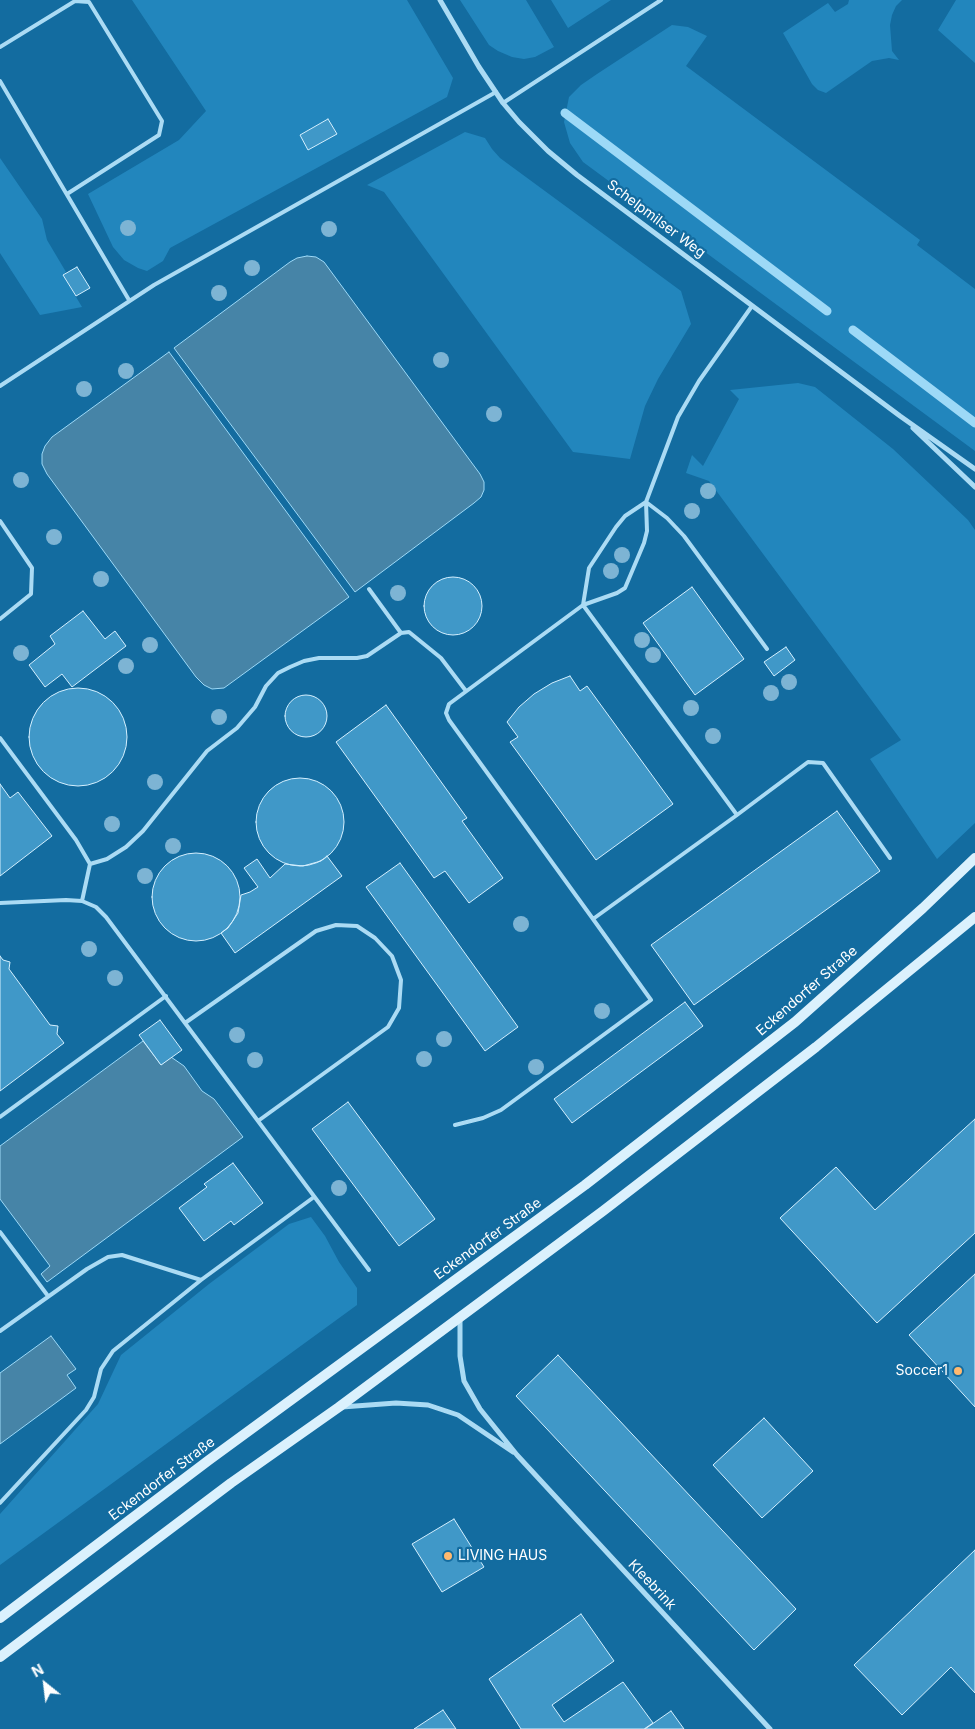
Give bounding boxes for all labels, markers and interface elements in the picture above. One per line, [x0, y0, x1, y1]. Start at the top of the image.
street label: Schelpmilser Weg [603, 176, 709, 262]
street label: Eckendorfer Straße [753, 943, 861, 1039]
street label: Eckendorfer Straße [431, 1194, 545, 1284]
place label: Soccer1 [896, 1363, 948, 1379]
marker: Soccer1 [952, 1365, 964, 1377]
street label: Eckendorfer Straße [106, 1434, 218, 1524]
place label: LIVING HAUS [458, 1548, 547, 1564]
marker: LIVING HAUS [442, 1550, 454, 1562]
street label: Kleebrink [625, 1556, 679, 1614]
north arrow [20, 1659, 70, 1709]
text: N [29, 1660, 46, 1680]

